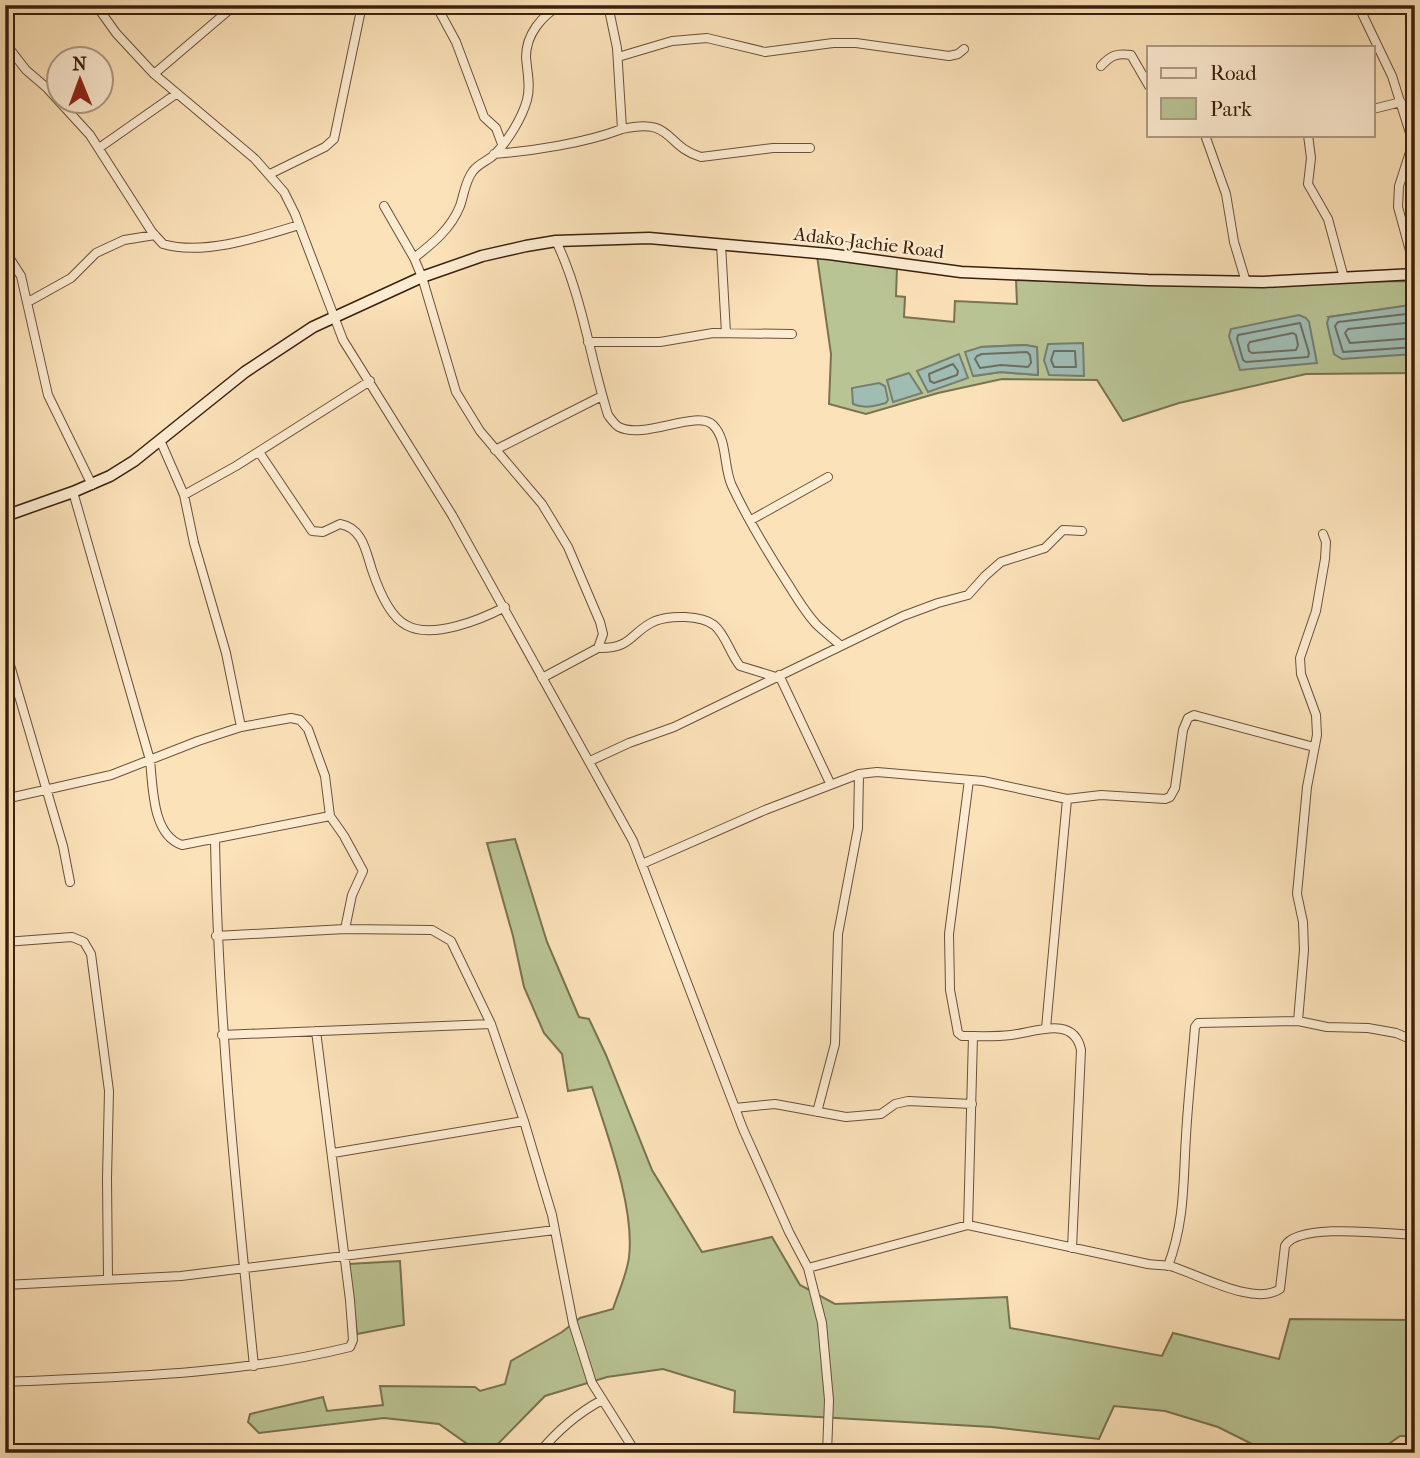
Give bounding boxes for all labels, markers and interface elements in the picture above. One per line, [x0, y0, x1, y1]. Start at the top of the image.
north arrow [46, 46, 116, 116]
legend [1147, 46, 1374, 136]
text: N [72, 53, 88, 75]
text: Road [1210, 61, 1257, 85]
text: Park [1210, 97, 1252, 121]
street label: Adako-Jachie Road [792, 223, 946, 263]

